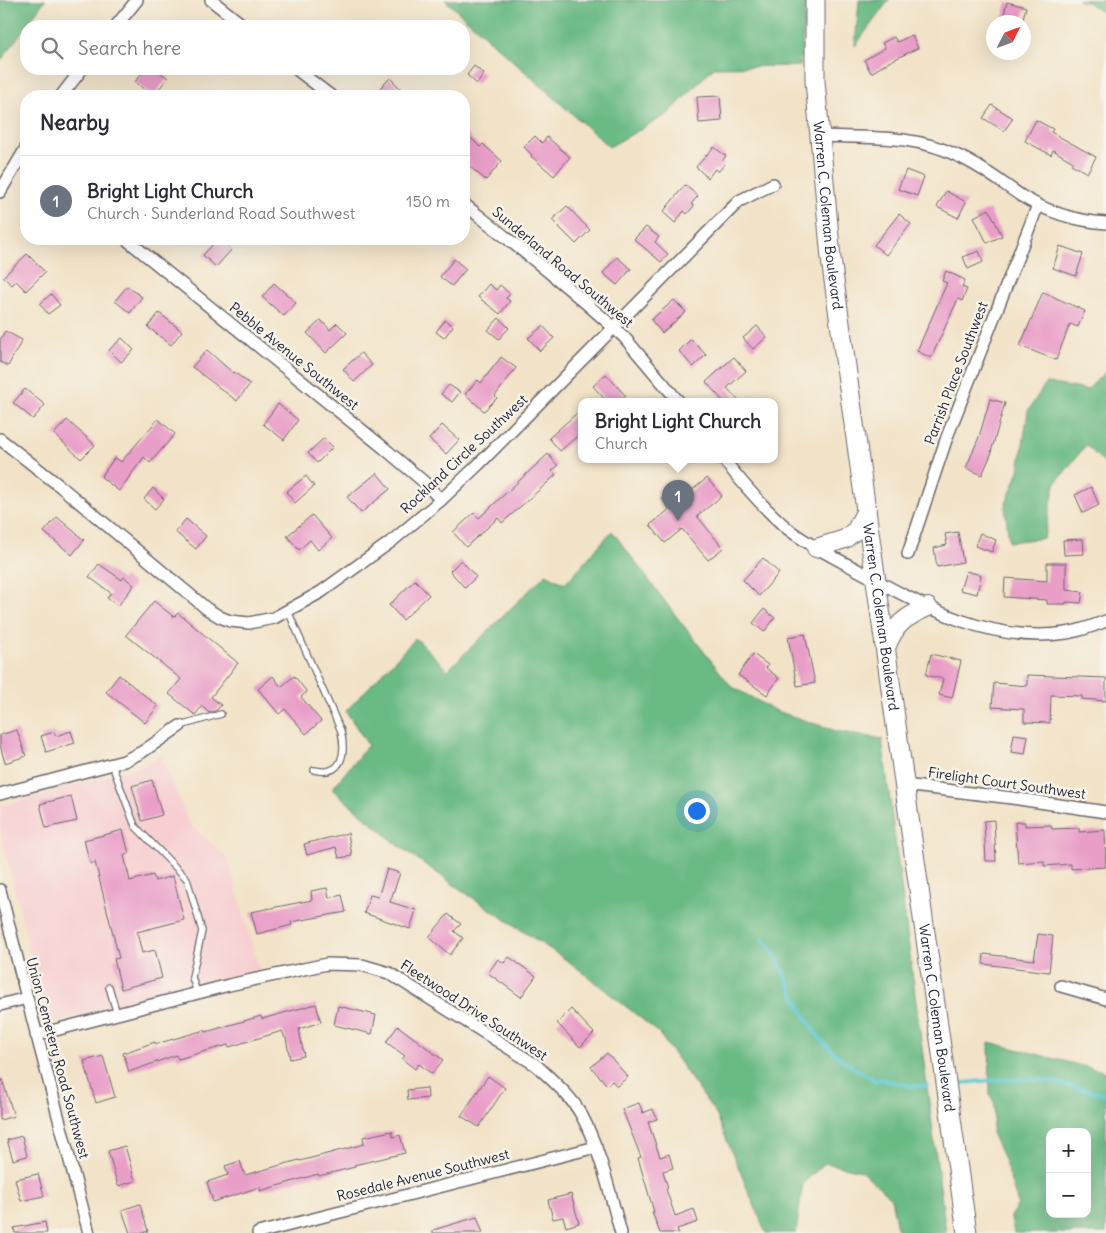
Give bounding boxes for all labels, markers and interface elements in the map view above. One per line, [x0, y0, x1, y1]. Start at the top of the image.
north arrow [986, 15, 1031, 60]
search box [20, 20, 470, 75]
icon: search [38, 34, 66, 62]
text: Search here [78, 36, 181, 60]
text: Nearby [40, 109, 110, 136]
street label: Warren C. Coleman Boulevard [810, 120, 847, 311]
text: Bright Light Church [87, 179, 253, 203]
text: 1 [53, 191, 59, 211]
text: 150 m [406, 191, 450, 211]
text: Church · Sunderland Road Southwest [87, 203, 355, 223]
street label: Sunderland Road Southwest [489, 203, 637, 331]
street label: Pebble Avenue Southwest [226, 298, 363, 414]
street label: Parrish Place Southwest [920, 299, 992, 447]
street label: Rockland Circle Southwest [397, 390, 531, 518]
popup [578, 398, 778, 463]
text: Bright Light Church [595, 409, 761, 433]
text: Church [595, 433, 648, 453]
pin: 1 [662, 480, 694, 521]
street label: Warren C. Coleman Boulevard [859, 522, 903, 712]
street label: Firelight Court Southwest [927, 763, 1087, 803]
your location [684, 798, 710, 824]
street label: Warren C. Coleman Boulevard [915, 923, 959, 1113]
street label: Union Cemetery Road Southwest [22, 955, 94, 1161]
street label: Fleetwood Drive Southwest [397, 956, 551, 1064]
map controls [1046, 1128, 1091, 1218]
button: + [1046, 1128, 1091, 1173]
street label: Rosedale Avenue Southwest [335, 1145, 511, 1205]
button: − [1046, 1173, 1091, 1218]

